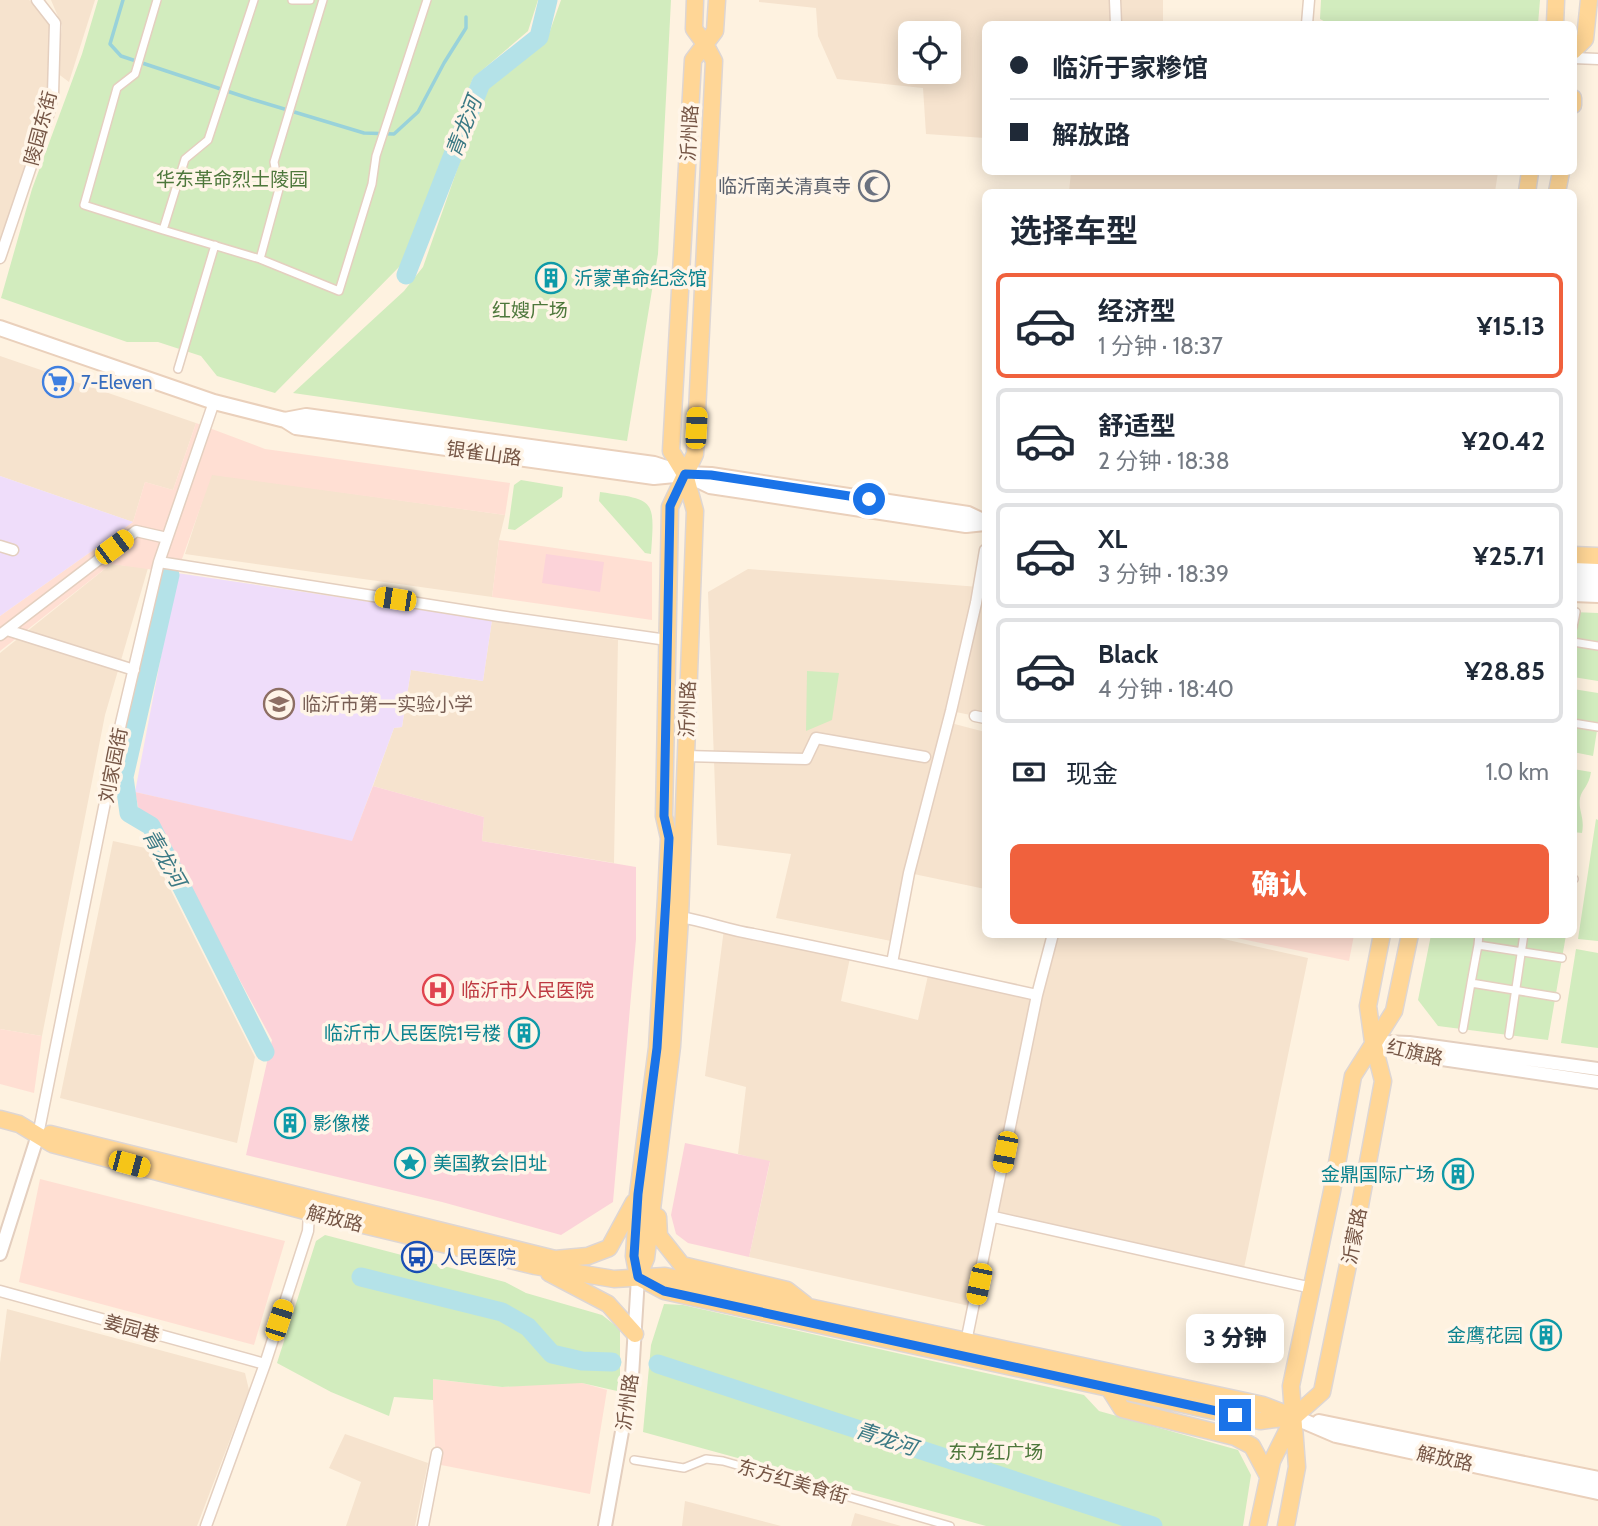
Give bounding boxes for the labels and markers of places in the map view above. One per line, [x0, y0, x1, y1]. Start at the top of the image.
mosque icon: 临沂南关清真寺 [857, 169, 891, 203]
place label: 临沂南关清真寺 [718, 175, 851, 198]
building icon: 沂蒙革命纪念馆 [534, 261, 568, 295]
place label: 沂蒙革命纪念馆 [574, 267, 707, 290]
supermarket icon: 7-Eleven [41, 365, 75, 399]
place label: 7-Eleven [81, 371, 152, 394]
school or university icon: 临沂市第一实验小学 [262, 687, 296, 721]
place label: 临沂市第一实验小学 [302, 693, 473, 716]
hospital icon: 临沂市人民医院 [421, 973, 455, 1007]
place label: 临沂市人民医院 [461, 979, 594, 1002]
building icon: 临沂市人民医院1号楼 [507, 1016, 541, 1050]
place label: 临沂市人民医院1号楼 [324, 1022, 501, 1045]
building icon: 影像楼 [273, 1106, 307, 1140]
place label: 影像楼 [313, 1112, 370, 1135]
place icon: 美国教会旧址 [393, 1146, 427, 1180]
place label: 美国教会旧址 [433, 1152, 547, 1175]
building icon: 金鼎国际广场 [1441, 1157, 1475, 1191]
place label: 金鼎国际广场 [1321, 1163, 1435, 1186]
bus stop icon: 人民医院 [400, 1240, 434, 1274]
place label: 人民医院 [440, 1246, 516, 1269]
building icon: 金鹰花园 [1529, 1318, 1563, 1352]
place label: 金鹰花园 [1447, 1324, 1523, 1347]

